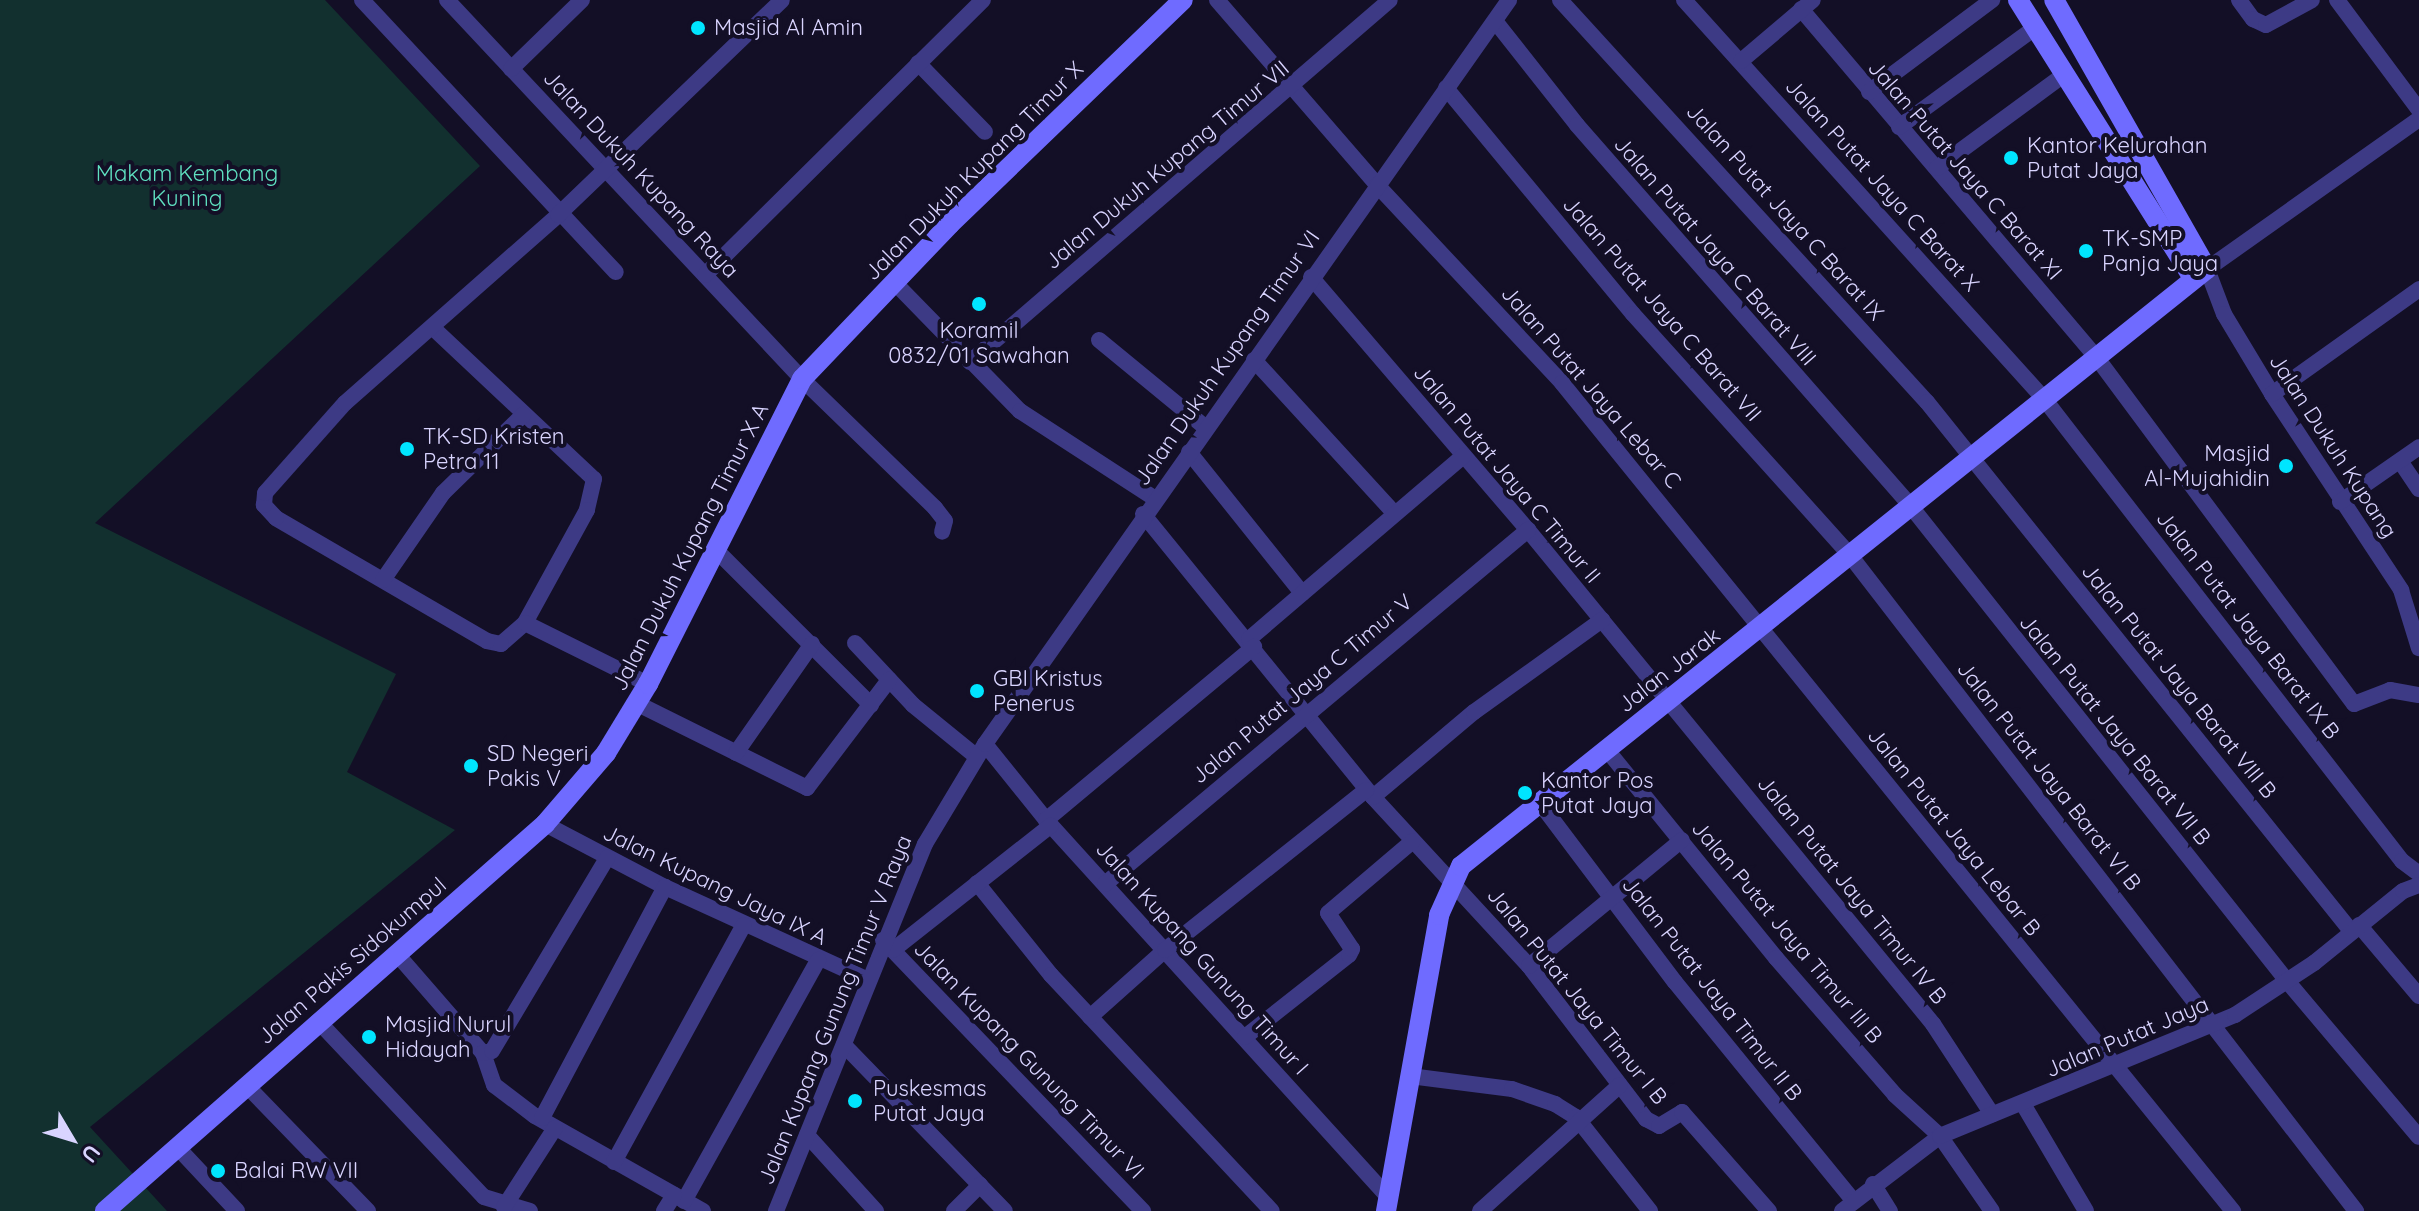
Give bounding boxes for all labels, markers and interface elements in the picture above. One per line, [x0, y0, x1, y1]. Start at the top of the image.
place label: Masjid Al Amin [714, 15, 863, 41]
marker: Masjid Al Amin [689, 19, 707, 37]
street label: Jalan Dukuh Kupang Timur VII [1039, 55, 1295, 275]
street label: Jalan Putat Jaya C Barat XI [1862, 55, 2068, 285]
street label: Jalan Dukuh Kupang Timur X [859, 56, 1089, 286]
street label: Jalan Dukuh Kupang Raya [538, 65, 744, 283]
street label: Jalan Putat Jaya C Barat X [1780, 73, 1984, 297]
street label: Jalan Putat Jaya C Barat IX [1681, 98, 1889, 326]
street label: Jalan Putat Jaya C Barat VIII [1608, 131, 1822, 371]
place label: Kantor Kelurahan Putat Jaya [2027, 132, 2207, 184]
marker: Kantor Kelurahan Putat Jaya [2002, 149, 2020, 167]
park label: Makam Kembang Kuning [96, 160, 278, 212]
street label: Jalan Putat Jaya C Barat VII [1557, 191, 1767, 427]
street label: Jalan Dukuh Kupang Timur VI [1129, 225, 1325, 491]
place label: TK-SMP Panja Jaya [2102, 225, 2218, 276]
marker: TK-SMP Panja Jaya [2077, 242, 2095, 260]
street label: Jalan Putat Jaya Lebar C [1496, 280, 1686, 494]
marker: Koramil 0832/01 Sawahan [970, 295, 988, 313]
place label: Koramil 0832/01 Sawahan [888, 317, 1070, 368]
street label: Jalan Dukuh Kupang [2264, 349, 2402, 543]
street label: Jalan Putat Jaya C Timur II [1408, 359, 1606, 589]
street label: Jalan Dukuh Kupang Timur X A [606, 399, 774, 695]
place label: TK-SD Kristen Petra 11 [423, 423, 565, 474]
marker: TK-SD Kristen Petra 11 [398, 440, 416, 458]
place label: Masjid Al-Mujahidin [2144, 440, 2270, 492]
marker: Masjid Al-Mujahidin [2277, 457, 2295, 475]
street label: Jalan Putat Jaya Barat IX B [2151, 506, 2345, 744]
street label: Jalan Putat Jaya Barat VIII B [2076, 558, 2282, 804]
street label: Jalan Putat Jaya C Timur V [1186, 589, 1418, 789]
street label: Jalan Putat Jaya Barat VII B [2014, 609, 2216, 851]
street label: Jalan Jarak [1613, 622, 1725, 718]
street label: Jalan Putat Jaya Barat VI B [1951, 656, 2147, 896]
place label: GBI Kristus Penerus [993, 665, 1103, 716]
marker: GBI Kristus Penerus [968, 682, 986, 700]
street label: Jalan Putat Jaya Lebar B [1862, 723, 2046, 941]
place label: SD Negeri Pakis V [487, 740, 588, 792]
marker: SD Negeri Pakis V [462, 757, 480, 775]
place label: Kantor Pos Putat Jaya [1541, 767, 1654, 818]
street label: Jalan Putat Jaya Timur IV B [1752, 771, 1952, 1009]
marker: Kantor Pos Putat Jaya [1516, 784, 1534, 802]
street label: Jalan Putat Jaya Timur III B [1686, 815, 1888, 1049]
street label: Jalan Kupang Jaya IX A [599, 819, 831, 951]
street label: Jalan Kupang Gunung Timur V Raya [753, 831, 917, 1189]
street label: Jalan Kupang Gunung Timur I [1090, 836, 1314, 1080]
street label: Jalan Pakis Sidokumpul [252, 872, 452, 1050]
street label: Jalan Putat Jaya Timur II B [1616, 872, 1808, 1106]
street label: Jalan Putat Jaya Timur I B [1481, 882, 1673, 1110]
street label: Jalan Kupang Gunung Timur VI [908, 936, 1150, 1184]
street label: Jalan Putat Jaya [2042, 991, 2212, 1083]
place label: Masjid Nurul Hidayah [385, 1011, 511, 1062]
marker: Masjid Nurul Hidayah [360, 1028, 378, 1046]
place label: Puskesmas Putat Jaya [873, 1075, 987, 1126]
marker: Puskesmas Putat Jaya [844, 1090, 866, 1112]
north arrow [32, 1099, 112, 1179]
text: U [75, 1139, 107, 1169]
place label: Balai RW VII [234, 1158, 358, 1184]
marker: Balai RW VII [209, 1162, 227, 1180]

